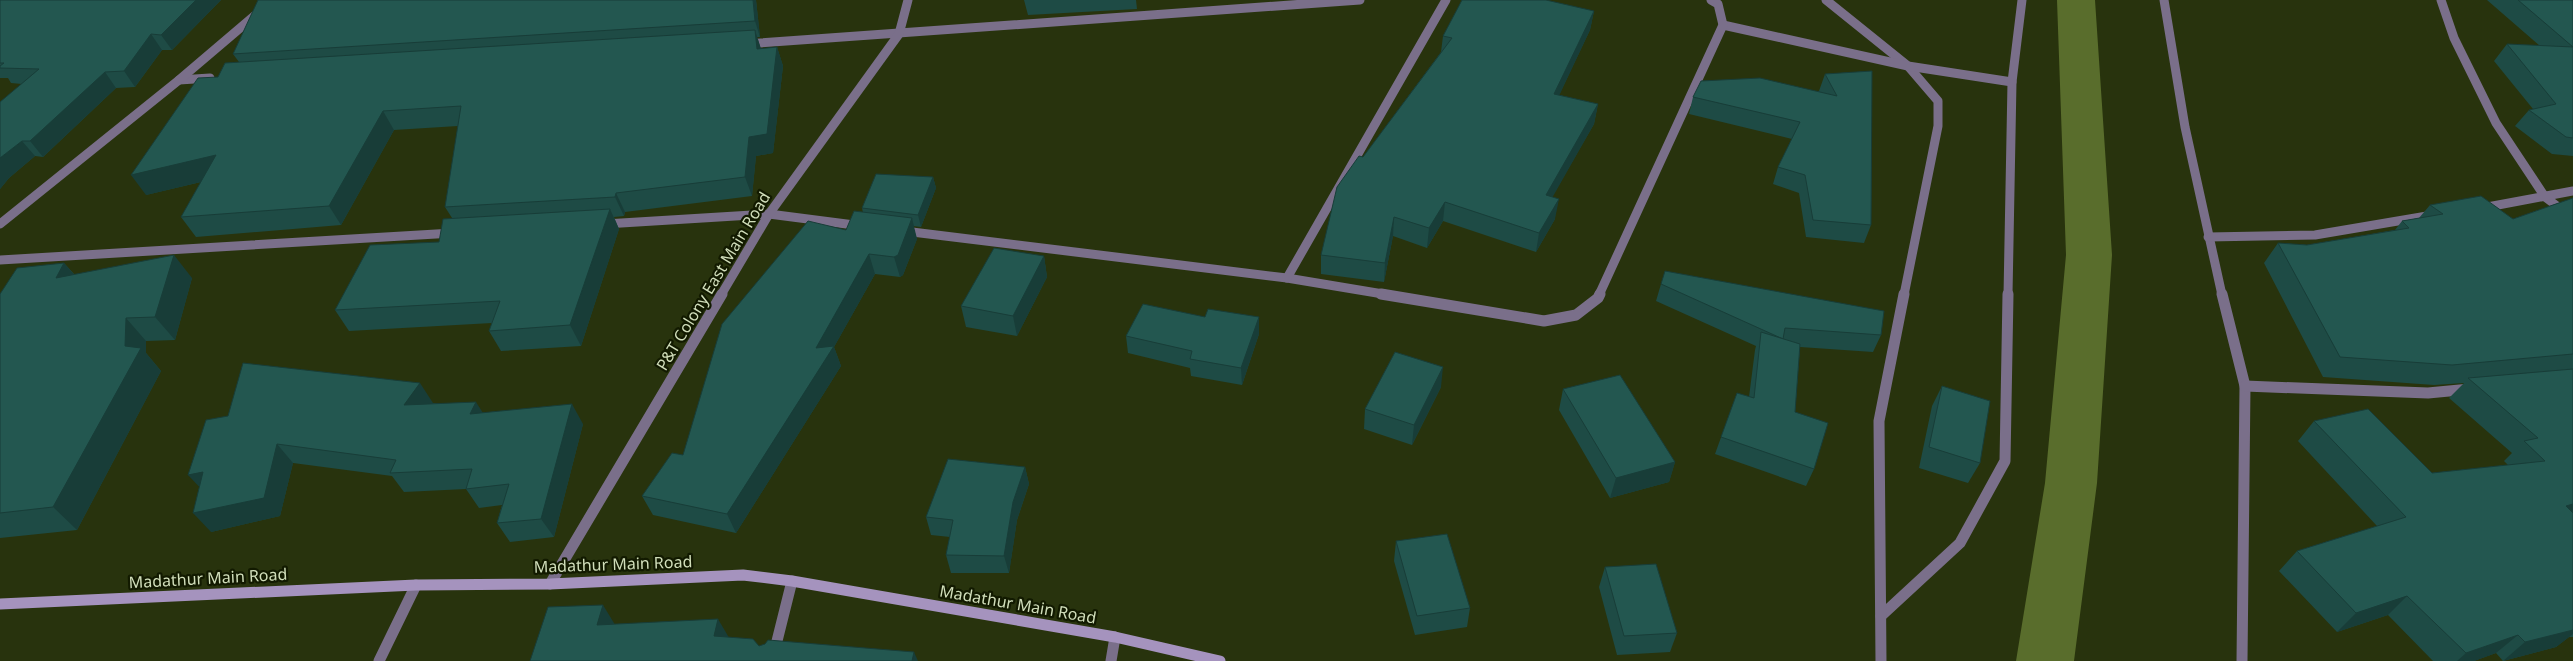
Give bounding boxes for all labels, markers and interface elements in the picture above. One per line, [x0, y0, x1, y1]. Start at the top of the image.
street label: P&T Colony East Main Road [651, 188, 775, 374]
street label: Madathur Main Road [533, 550, 693, 578]
street label: Madathur Main Road [128, 563, 288, 593]
street label: Madathur Main Road [938, 579, 1098, 629]

